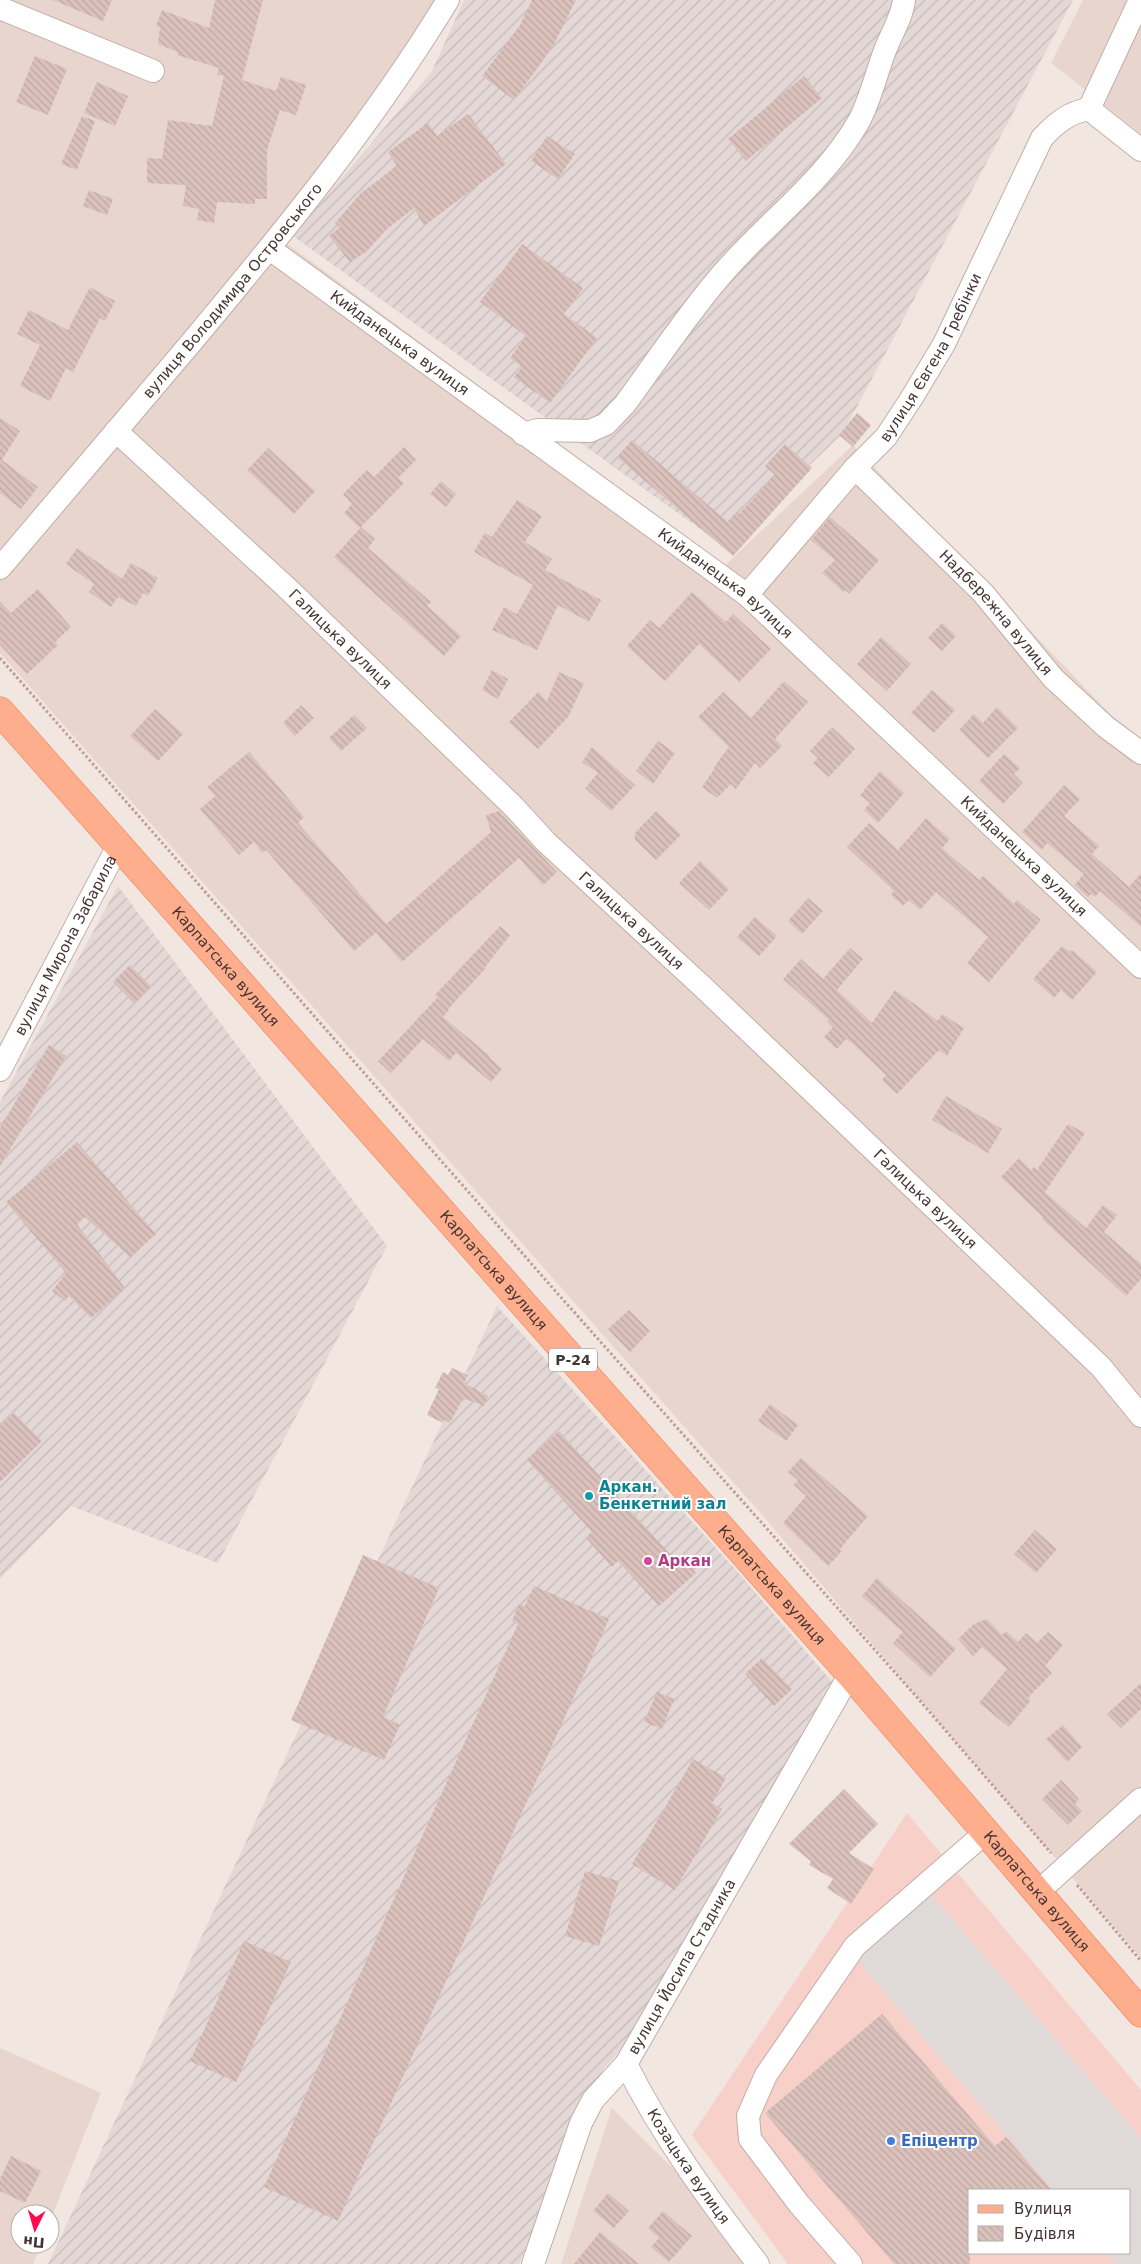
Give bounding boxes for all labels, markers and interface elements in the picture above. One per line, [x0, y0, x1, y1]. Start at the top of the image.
street label: вулиця Володимира Островського [139, 180, 326, 402]
street label: вулиця Євгена Гребінки [876, 270, 985, 445]
street label: Кийданецька вулиця [327, 287, 472, 399]
street label: Кийданецька вулиця [654, 524, 796, 642]
street label: Надбережна вулиця [935, 546, 1056, 679]
street label: Галицька вулиця [285, 586, 395, 693]
street label: Кийданецька вулиця [957, 792, 1091, 920]
street label: вулиця Мирона Забарила [11, 852, 121, 1039]
street label: Галицька вулиця [575, 868, 687, 974]
street label: Карпатська вулиця [168, 903, 283, 1030]
street label: Галицька вулиця [870, 1146, 981, 1253]
street label: Карпатська вулиця [436, 1207, 551, 1334]
road number: Р-24 [549, 1348, 597, 1372]
place label: Аркан. Бенкетний зал [599, 1478, 726, 1513]
marker: Аркан. Бенкетний зал [583, 1490, 595, 1502]
street label: Карпатська вулиця [714, 1522, 829, 1649]
place label: Аркан [658, 1552, 711, 1570]
marker: Аркан [642, 1555, 654, 1567]
street label: Карпатська вулиця [980, 1827, 1093, 1956]
street label: вулиця Йосипа Стадника [624, 1875, 740, 2058]
street label: Козацька вулиця [643, 2105, 734, 2228]
place label: Епіцентр [901, 2132, 978, 2150]
marker: Епіцентр [885, 2135, 897, 2147]
legend [968, 2189, 1131, 2254]
text: Вулиця [1014, 2200, 1072, 2218]
north arrow [10, 2204, 60, 2254]
text: Будівля [1014, 2225, 1075, 2243]
text: Пн [23, 2233, 45, 2251]

